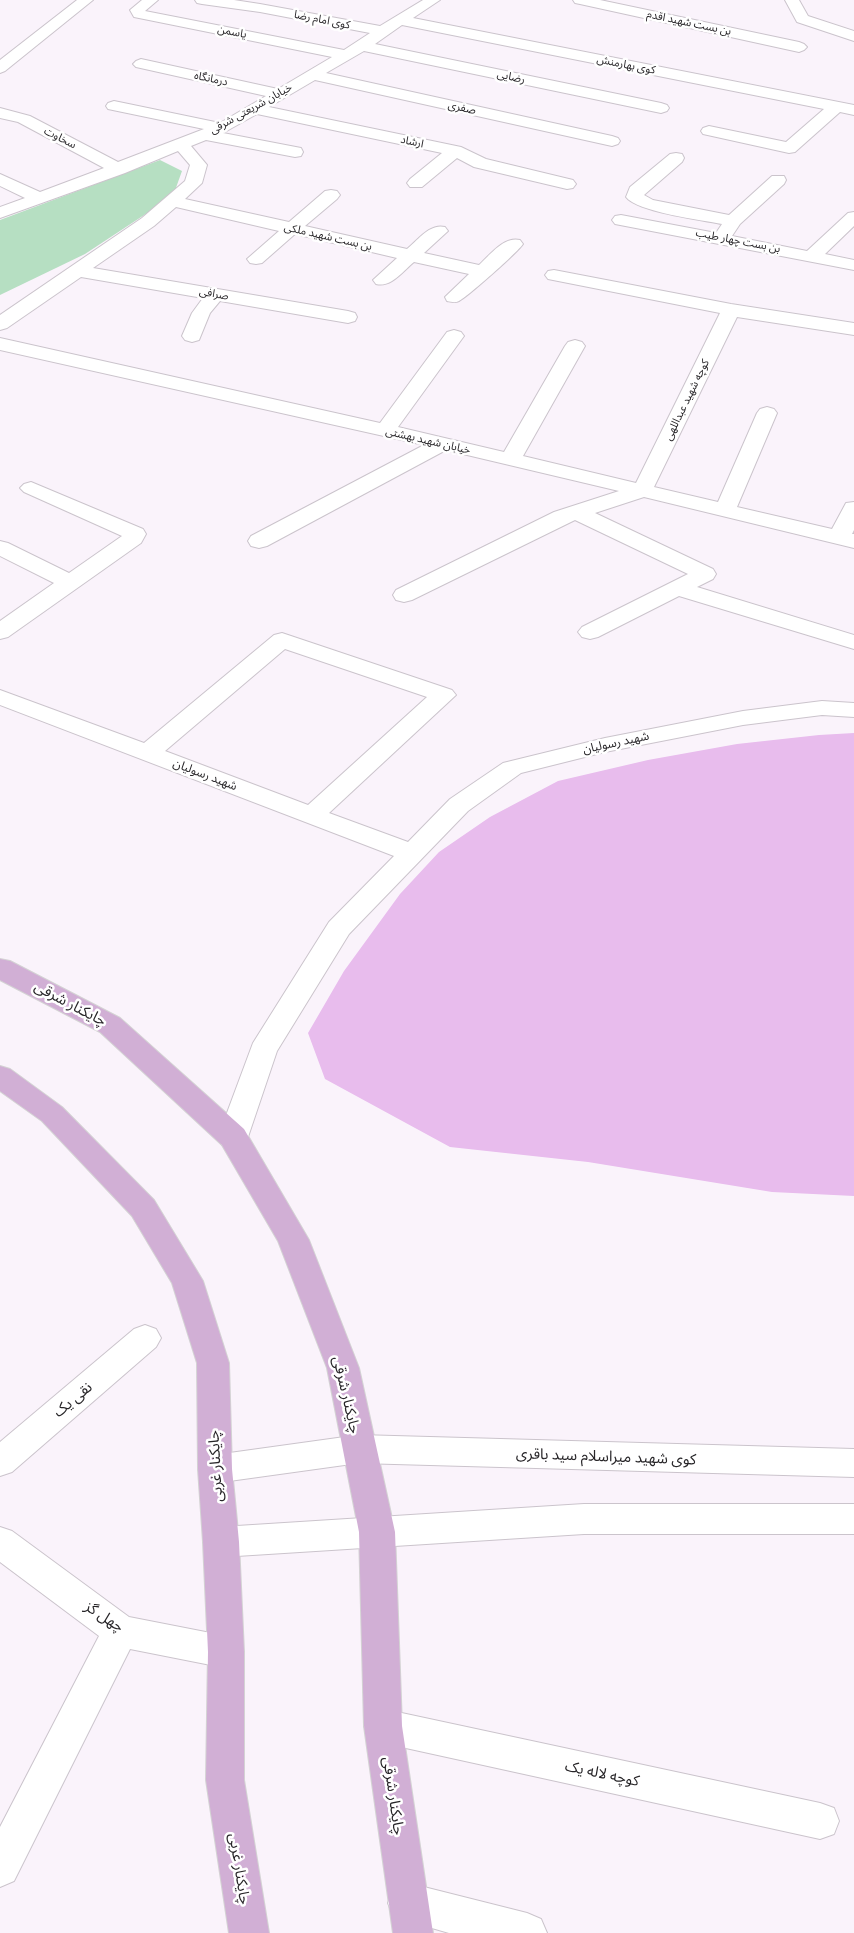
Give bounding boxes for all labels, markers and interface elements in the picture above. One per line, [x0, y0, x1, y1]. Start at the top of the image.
street label: کوی امام رضا [293, 8, 351, 32]
street label: بن بست شهید اقدم [646, 8, 732, 38]
street label: یاسمن [216, 23, 248, 41]
street label: کوی بهارمنش [596, 53, 656, 77]
street label: رضایی [496, 68, 526, 86]
street label: درمانگاه [193, 69, 229, 89]
street label: خیابان شریعتی شرقی [207, 81, 295, 137]
street label: صفری [447, 99, 477, 117]
street label: سخاوت [42, 124, 78, 152]
street label: ارشاد [399, 133, 425, 151]
street label: بن بست شهید ملکی [283, 220, 373, 254]
street label: بن بست چهار طیب [695, 226, 781, 256]
street label: صرافی [198, 285, 230, 303]
street label: کوچه شهید عبداللهی [662, 357, 712, 443]
street label: خیابان شهید بهشتی [384, 425, 472, 457]
street label: شهید رسولیان [581, 729, 651, 757]
street label: شهید رسولیان [171, 756, 239, 794]
street label: چایکنار شرقی [31, 978, 109, 1030]
street label: چایکنار شرقی [328, 1355, 364, 1435]
street label: نقی یک [50, 1379, 96, 1421]
street label: چایکنار غربی [205, 1430, 227, 1502]
street label: کوی شهید میراسلام سید باقری [516, 1445, 696, 1469]
street label: چهل گز [81, 1598, 127, 1636]
street label: چایکنار شرقی [379, 1756, 407, 1836]
street label: کوچه لاله یک [563, 1757, 641, 1791]
street label: چایکنار غربی [224, 1832, 254, 1906]

